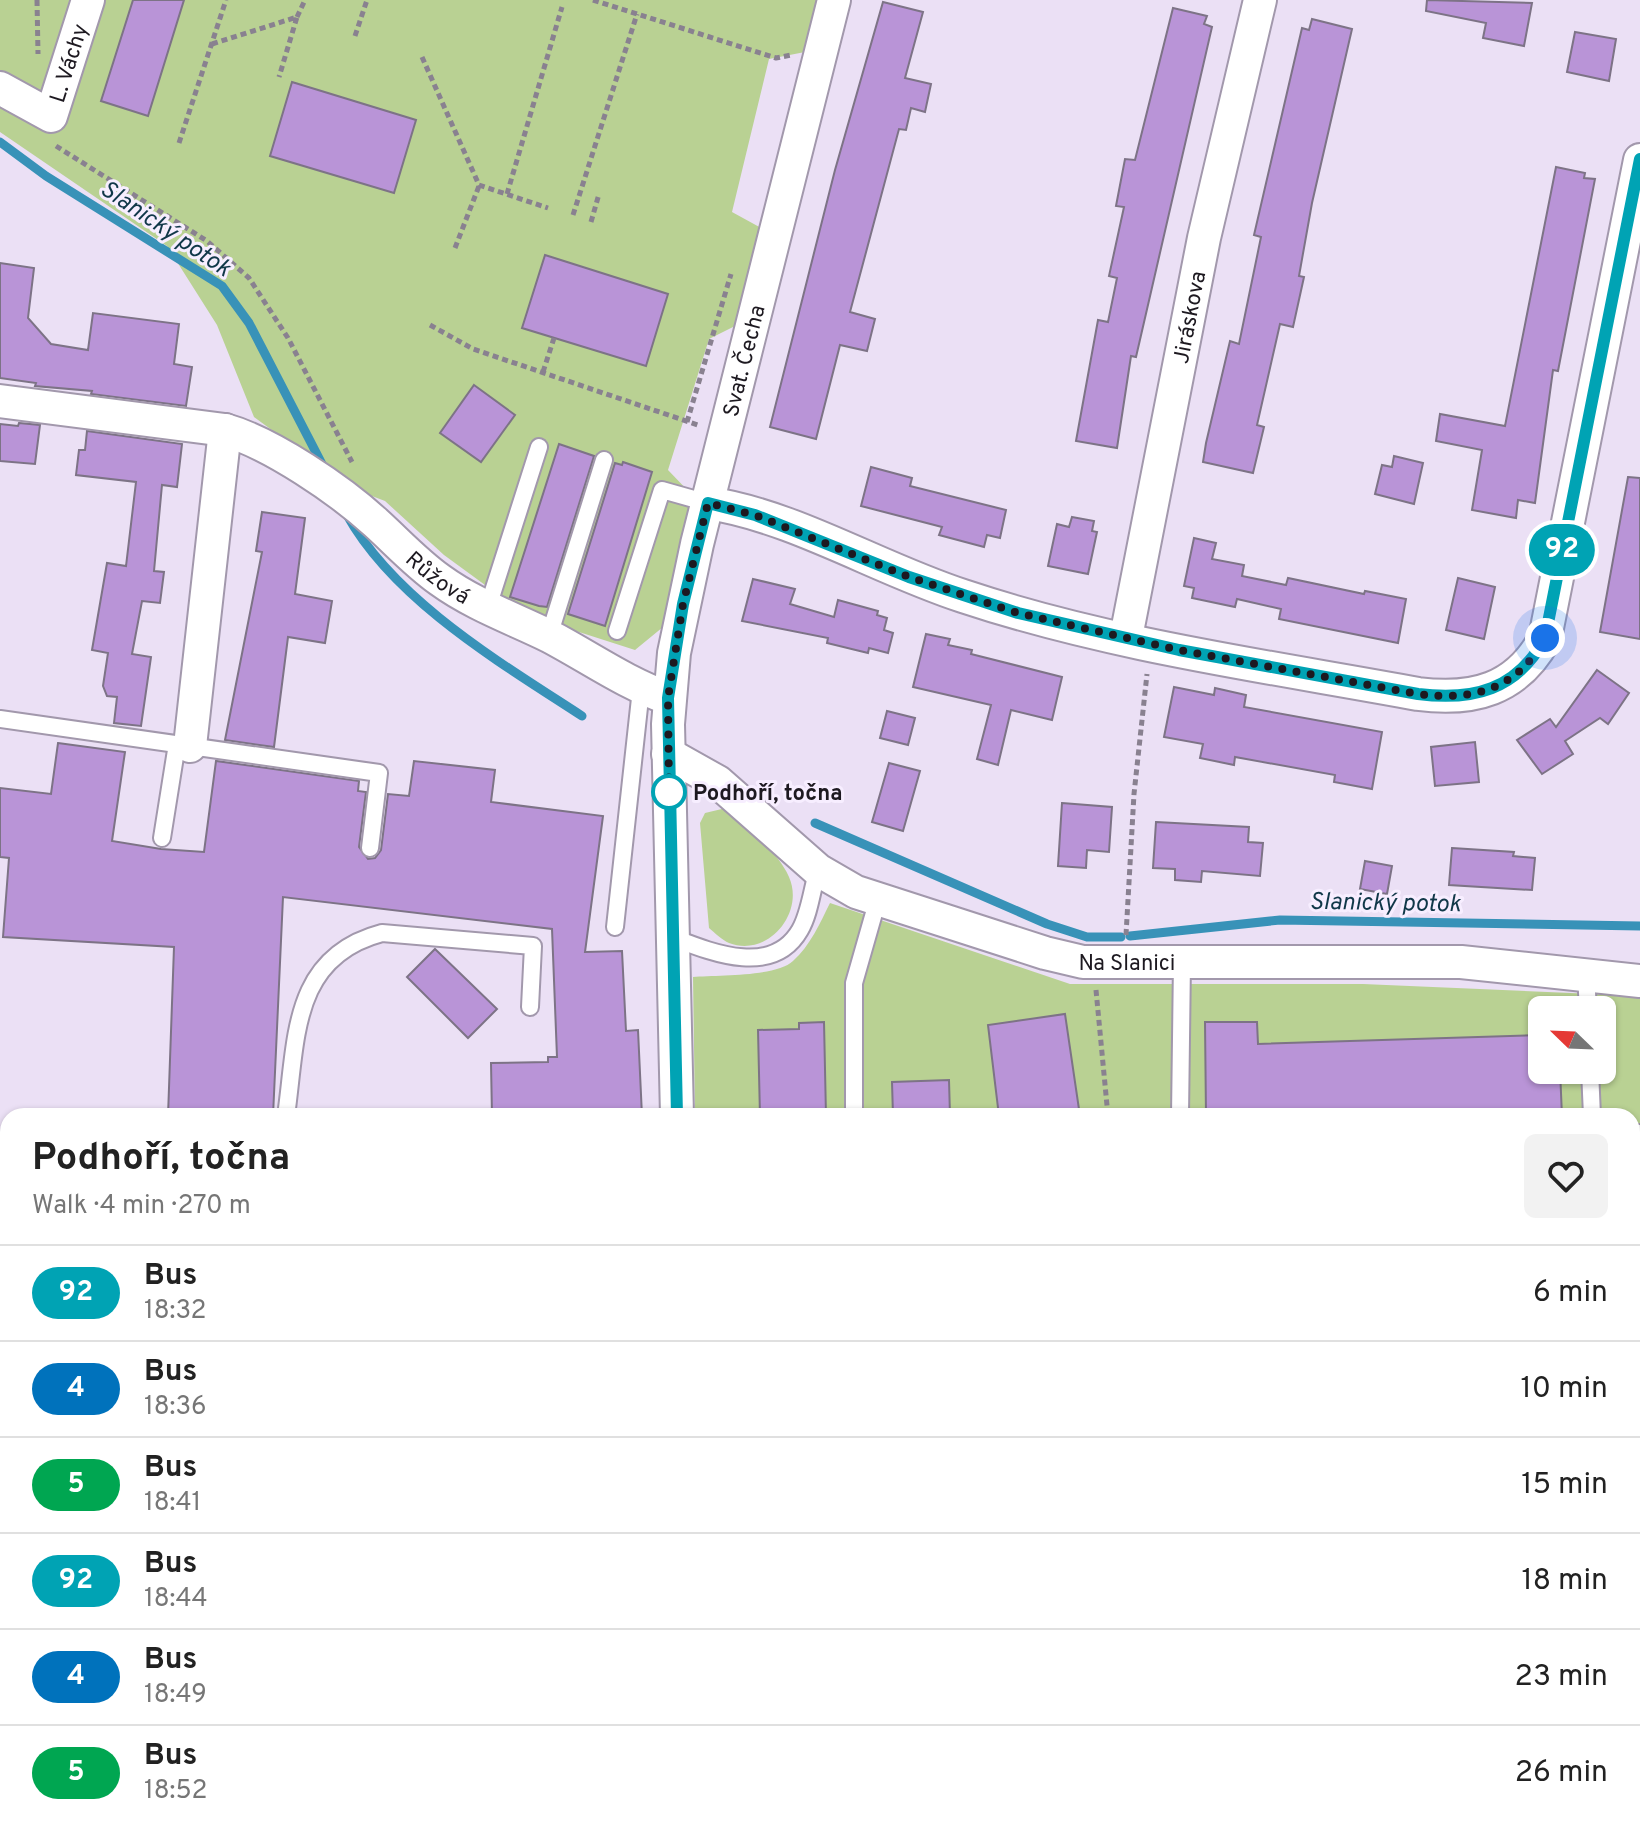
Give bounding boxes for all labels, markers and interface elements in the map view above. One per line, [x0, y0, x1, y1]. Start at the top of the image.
street label: L. Váchy [45, 21, 96, 106]
water label: Slanický potok [94, 175, 237, 285]
street label: Jiráskova [1169, 269, 1213, 366]
street label: Svat. Čecha [719, 302, 773, 420]
line badge: 92 [1526, 524, 1598, 576]
text: 92 [1545, 532, 1579, 568]
street label: Růžová [399, 547, 474, 612]
your location [1525, 618, 1565, 658]
marker: Podhoří, točna [652, 775, 686, 809]
place label: Podhoří, točna [693, 781, 842, 808]
water label: Slanický potok [1309, 888, 1462, 920]
street label: Na Slanici [1078, 951, 1175, 978]
north arrow [1528, 996, 1616, 1084]
map controls [1528, 996, 1616, 1084]
button: heart [1524, 1134, 1608, 1218]
text: Podhoří, točna [32, 1135, 290, 1184]
text: Walk · 4 min · 270 m [32, 1190, 251, 1223]
text: Bus [144, 1258, 197, 1295]
text: 92 [59, 1275, 93, 1311]
text: 6 min [1533, 1275, 1608, 1312]
text: 18:32 [144, 1295, 206, 1328]
text: Bus [144, 1354, 197, 1391]
text: 4 [67, 1371, 85, 1407]
text: 10 min [1521, 1371, 1608, 1408]
text: 18:36 [144, 1391, 207, 1424]
text: Bus [144, 1450, 197, 1487]
text: 5 [67, 1467, 85, 1503]
text: 15 min [1521, 1467, 1608, 1504]
text: 18:41 [144, 1487, 201, 1520]
text: Bus [144, 1546, 197, 1583]
text: 92 [59, 1563, 93, 1599]
text: 18 min [1522, 1563, 1608, 1600]
text: 18:44 [144, 1583, 208, 1616]
text: Bus [144, 1642, 197, 1679]
text: 4 [67, 1659, 85, 1695]
text: 23 min [1515, 1659, 1608, 1696]
text: 18:49 [144, 1679, 207, 1712]
text: Bus [144, 1738, 197, 1775]
text: 5 [67, 1755, 85, 1791]
text: 26 min [1515, 1755, 1608, 1792]
text: 18:52 [144, 1775, 207, 1808]

